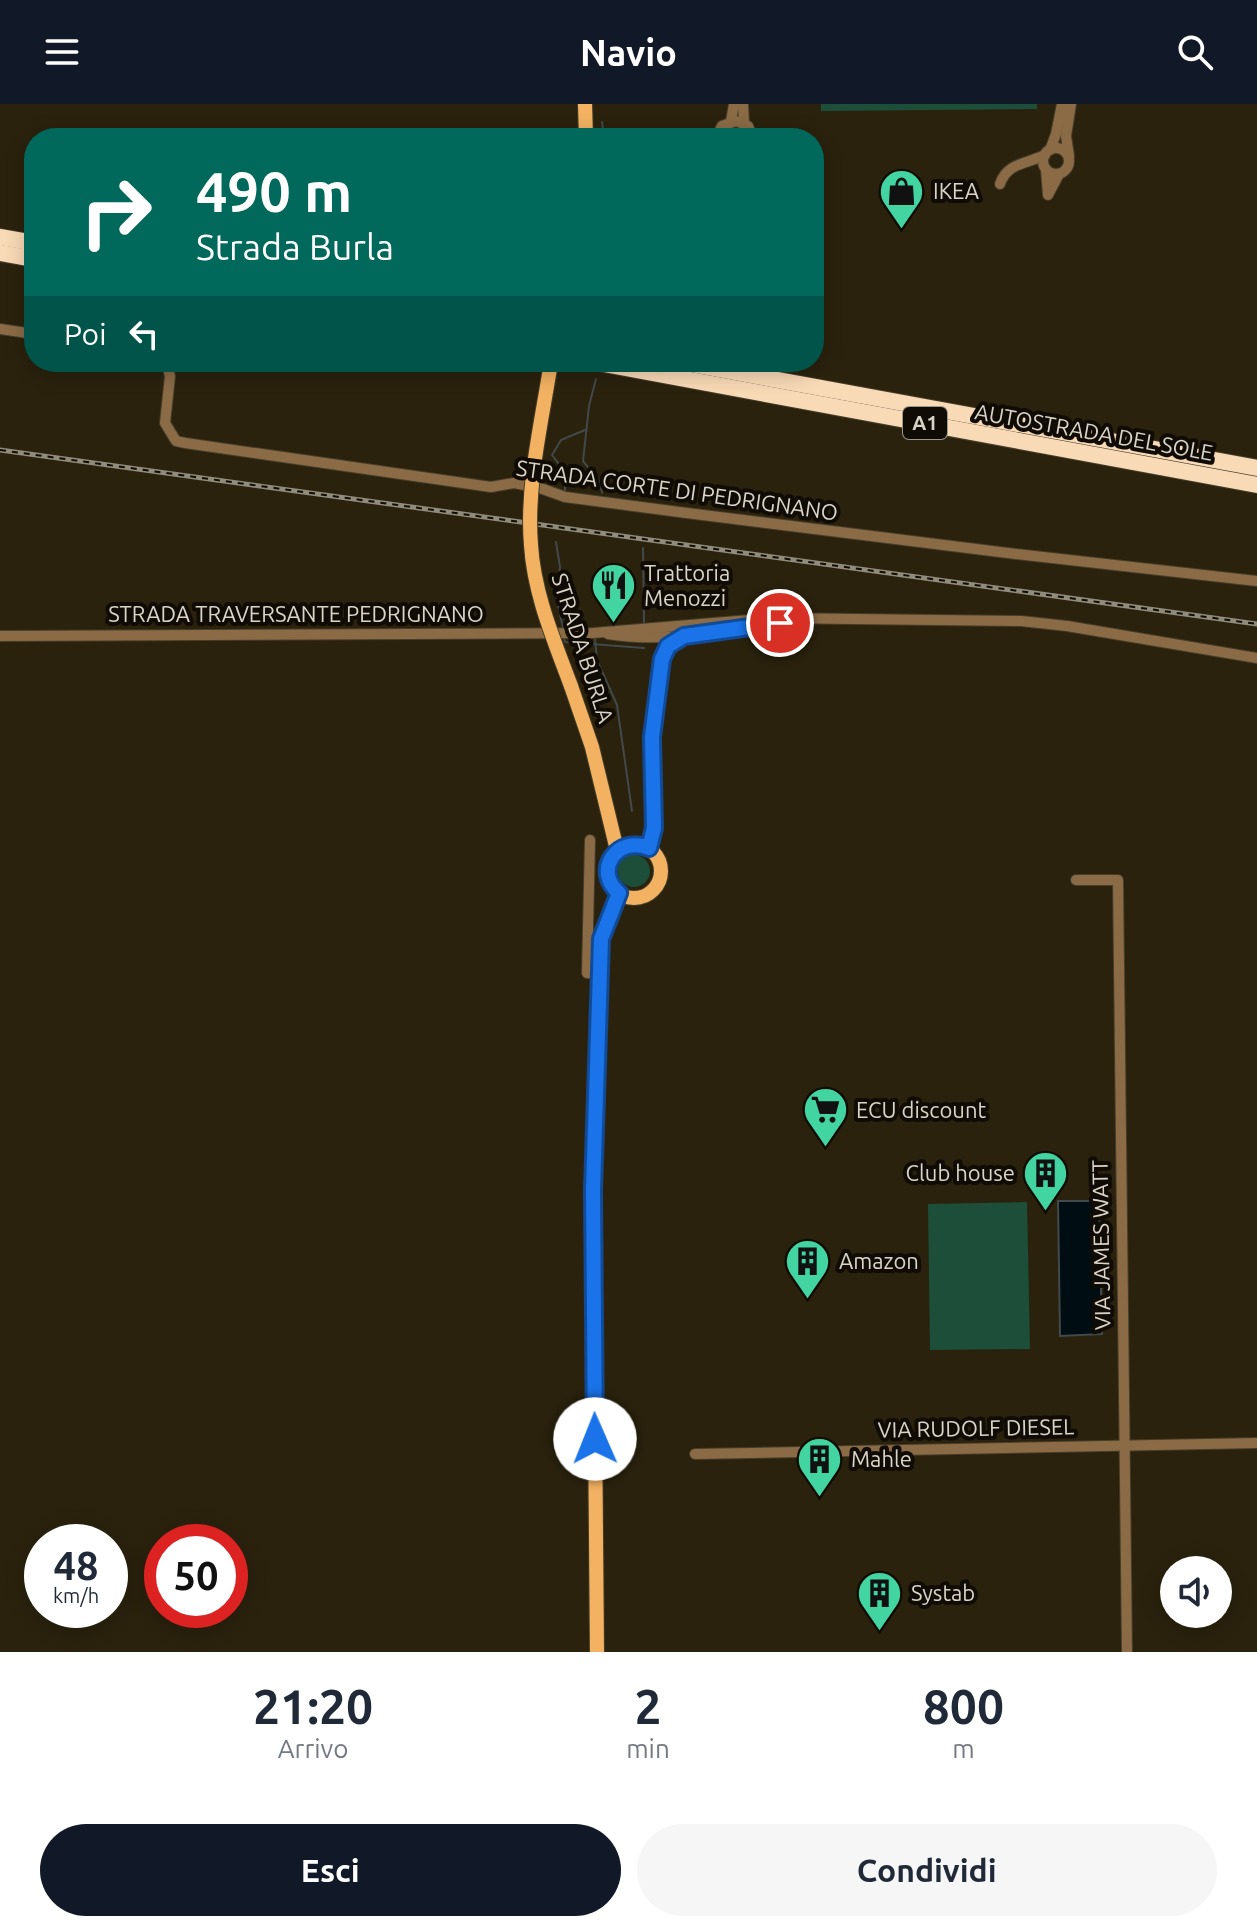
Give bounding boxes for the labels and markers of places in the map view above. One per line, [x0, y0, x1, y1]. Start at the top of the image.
shop icon: IKEA [878, 167, 926, 230]
place label: IKEA [933, 178, 980, 203]
place label: Trattoria Menozzi [644, 560, 730, 610]
restaurant icon: Trattoria Menozzi [589, 562, 637, 625]
pin [746, 589, 814, 657]
supermarket icon: ECU discount [801, 1086, 849, 1149]
place label: ECU discount [856, 1097, 986, 1122]
building icon: Club house [1022, 1149, 1070, 1212]
place label: Club house [906, 1160, 1015, 1185]
building icon: Amazon [784, 1237, 832, 1300]
place label: Amazon [839, 1248, 919, 1273]
building icon: Mahle [796, 1435, 844, 1498]
place label: Mahle [851, 1446, 912, 1471]
building icon: Systab [856, 1569, 904, 1632]
place label: Systab [911, 1580, 975, 1605]

